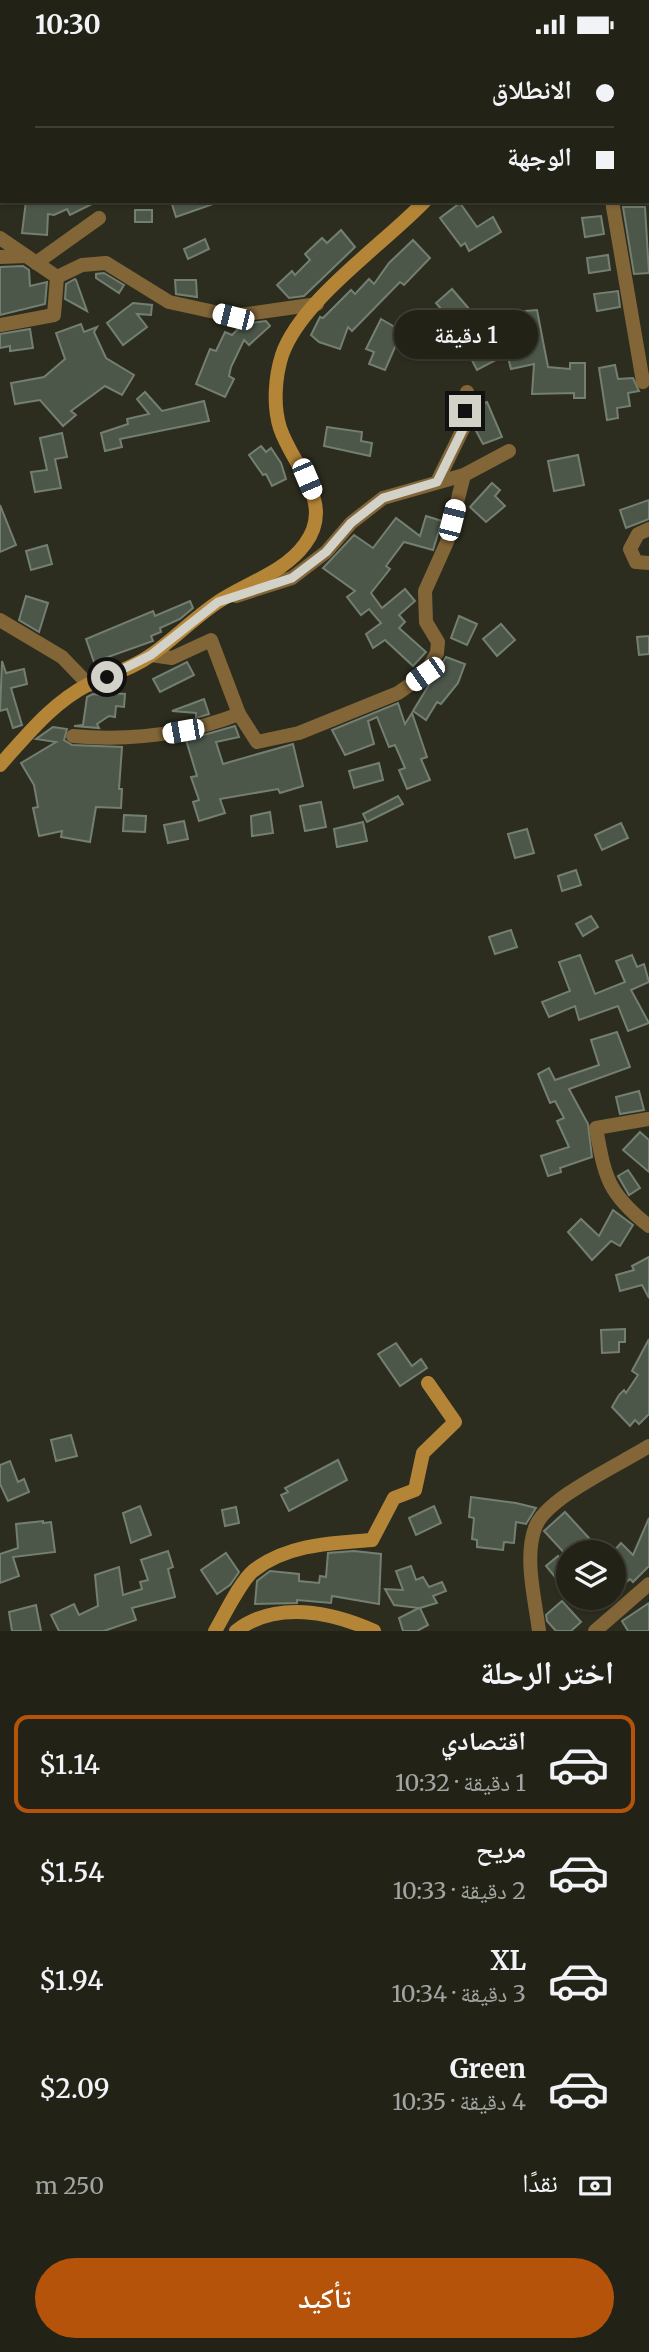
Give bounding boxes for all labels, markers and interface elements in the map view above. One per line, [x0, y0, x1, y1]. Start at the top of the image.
text: 10:30 [35, 8, 101, 41]
text: الانطلاق [492, 73, 572, 106]
text: الوجهة [507, 140, 572, 173]
car [211, 302, 256, 332]
callout: 1 دقيقة [393, 309, 537, 359]
text: 1 دقيقة [434, 320, 498, 349]
route end [449, 395, 481, 427]
car [290, 456, 325, 502]
car [437, 497, 468, 543]
car [402, 653, 449, 695]
route start [91, 661, 123, 693]
car [161, 717, 206, 745]
map controls [556, 1540, 626, 1610]
button: layers [556, 1540, 626, 1610]
text: اختر الرحلة [480, 1653, 614, 1693]
text: اقتصادي [441, 1724, 526, 1757]
icon: car [547, 1733, 610, 1796]
text: $1.14 [39, 1748, 100, 1781]
text: 1 دقيقة · 10:32 [395, 1768, 526, 1797]
text: مريح [476, 1832, 526, 1865]
icon: car [547, 1841, 610, 1904]
text: $1.54 [39, 1856, 104, 1889]
text: 2 دقيقة · 10:33 [393, 1876, 526, 1905]
text: XL [490, 1944, 526, 1977]
icon: car [547, 1949, 610, 2012]
text: $1.94 [39, 1964, 103, 1997]
text: 3 دقيقة · 10:34 [391, 1979, 526, 2008]
text: Green [450, 2052, 526, 2085]
icon: car [547, 2057, 610, 2120]
text: $2.09 [39, 2072, 110, 2105]
text: 4 دقيقة · 10:35 [392, 2087, 526, 2116]
text: نقدًا [522, 2166, 558, 2199]
icon: cash [576, 2167, 614, 2205]
text: 250 m [35, 2171, 104, 2200]
button: تأكيد [35, 2258, 614, 2338]

